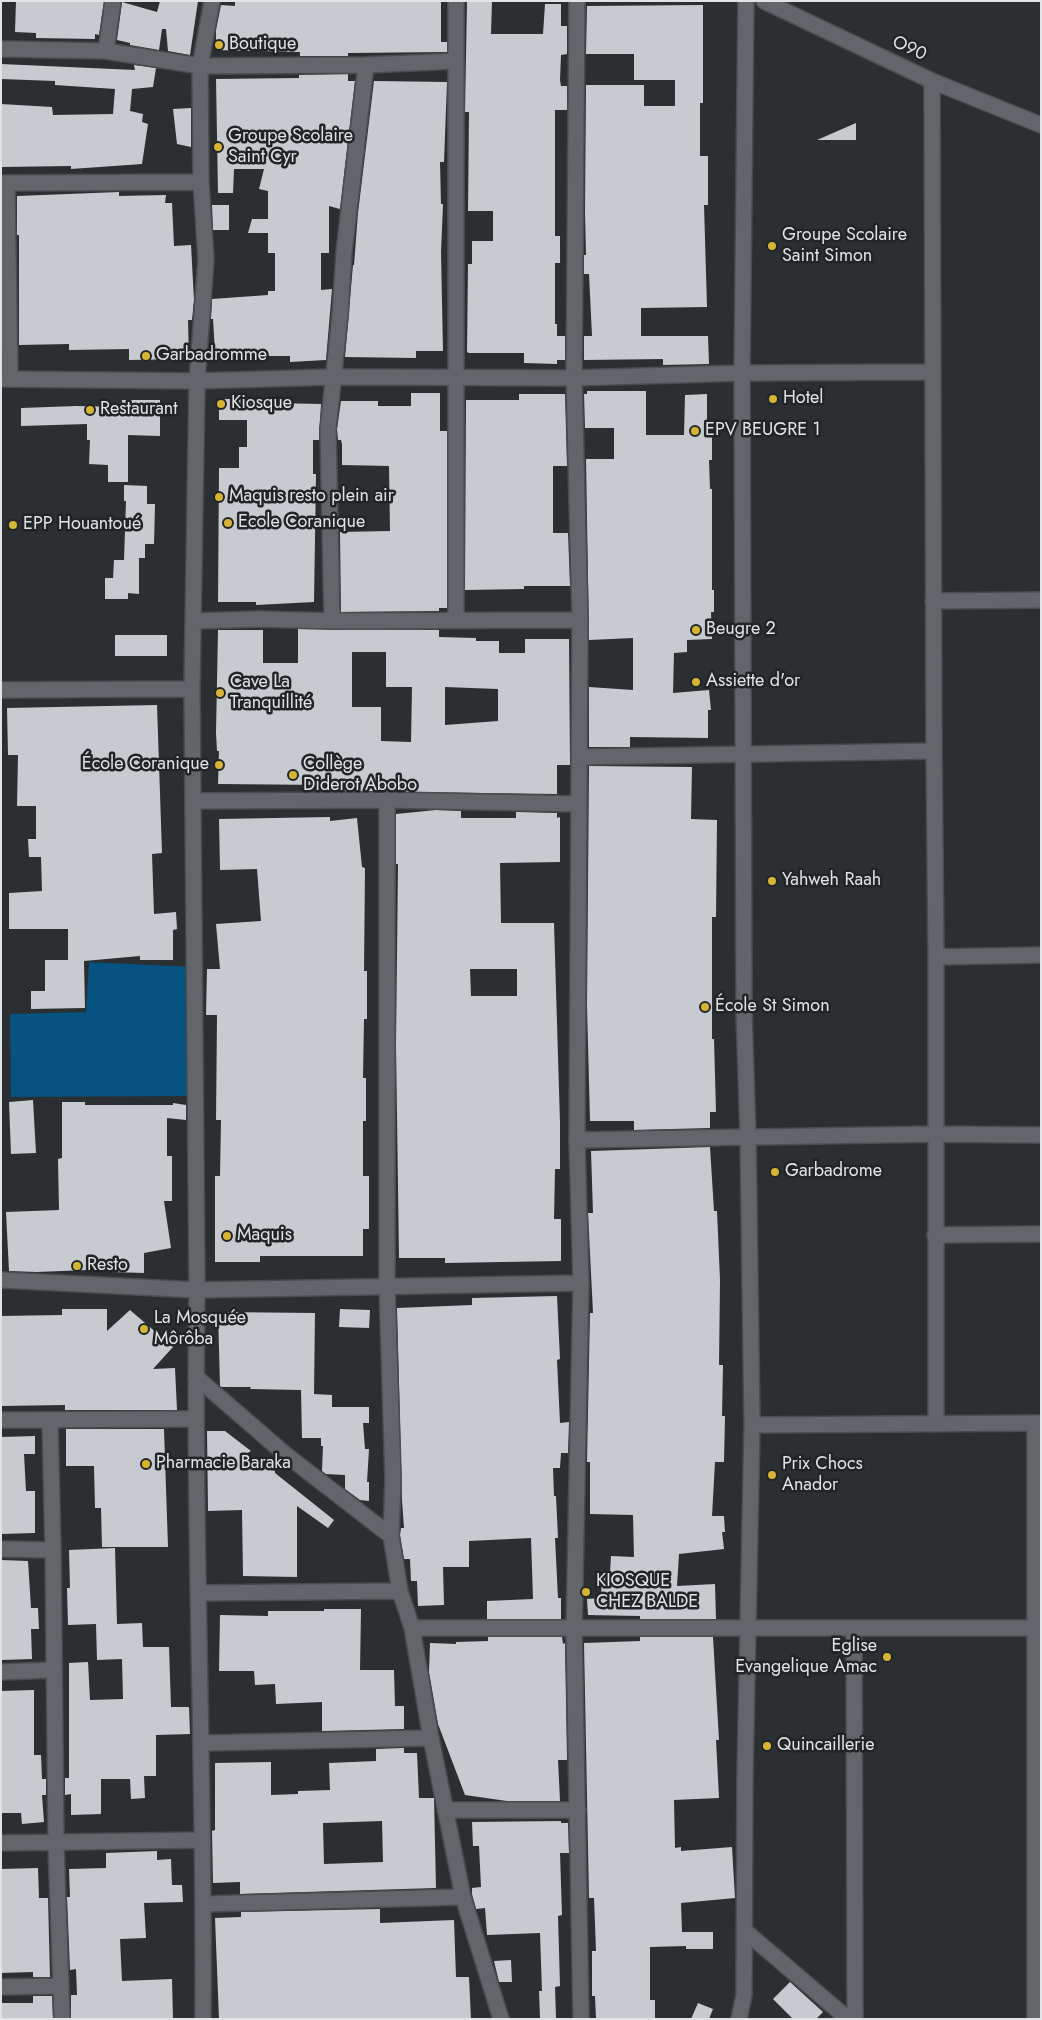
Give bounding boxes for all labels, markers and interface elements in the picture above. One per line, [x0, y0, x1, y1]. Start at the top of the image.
street label: O90 [888, 32, 930, 66]
place label: Boutique [229, 34, 296, 56]
marker: Boutique [213, 39, 225, 51]
place label: Groupe Scolaire Saint Cyr [228, 126, 353, 168]
marker: Groupe Scolaire Saint Cyr [212, 141, 224, 153]
place label: Groupe Scolaire Saint Simon [782, 225, 907, 268]
marker: Groupe Scolaire Saint Simon [766, 240, 778, 252]
place label: Garbadromme [156, 345, 267, 367]
marker: Garbadromme [140, 350, 152, 362]
place label: Hotel [783, 388, 823, 410]
place label: Kiosque [231, 393, 292, 415]
marker: Hotel [767, 393, 779, 405]
marker: Kiosque [215, 398, 227, 410]
place label: Restaurant [100, 399, 178, 421]
marker: Restaurant [84, 404, 96, 416]
place label: EPV BEUGRE 1 [705, 420, 821, 442]
marker: EPV BEUGRE 1 [689, 425, 701, 437]
place label: Maquis resto plein air [229, 486, 394, 508]
marker: Maquis resto plein air [213, 491, 225, 503]
place label: Ecole Coranique [238, 512, 365, 534]
place label: EPP Houantoué [23, 514, 141, 536]
marker: Ecole Coranique [222, 517, 234, 529]
marker: EPP Houantoué [7, 519, 19, 531]
place label: Beugre 2 [706, 619, 776, 641]
marker: Beugre 2 [690, 624, 702, 636]
place label: Assiette d'or [706, 671, 800, 693]
place label: Cave La Tranquillité [230, 672, 312, 714]
marker: Assiette d'or [690, 676, 702, 688]
marker: Cave La Tranquillité [214, 687, 226, 699]
place label: École Coranique [82, 754, 209, 776]
place label: Collège Diderot Abobo [303, 754, 417, 796]
marker: École Coranique [213, 759, 225, 771]
marker: Collège Diderot Abobo [287, 769, 299, 781]
place label: Yahweh Raah [782, 870, 881, 892]
marker: Yahweh Raah [766, 875, 778, 887]
place label: École St Simon [715, 996, 830, 1018]
marker: École St Simon [699, 1001, 711, 1013]
place label: Garbadrome [785, 1161, 882, 1183]
marker: Garbadrome [769, 1166, 781, 1178]
place label: Maquis [237, 1225, 292, 1247]
marker: Maquis [221, 1230, 233, 1242]
place label: Resto [87, 1255, 128, 1277]
marker: Resto [71, 1260, 83, 1272]
place label: La Mosquée Môrôba [154, 1308, 246, 1350]
marker: La Mosquée Môrôba [138, 1323, 150, 1335]
place label: Pharmacie Baraka [156, 1453, 291, 1475]
place label: Prix Chocs Anador [782, 1454, 863, 1496]
marker: Pharmacie Baraka [140, 1458, 152, 1470]
marker: Prix Chocs Anador [766, 1469, 778, 1481]
place label: KIOSQUE CHEZ BALDE [596, 1571, 698, 1614]
marker: KIOSQUE CHEZ BALDE [580, 1586, 592, 1598]
place label: Eglise Evangelique Amac [735, 1636, 877, 1678]
marker: Eglise Evangelique Amac [881, 1651, 893, 1663]
place label: Quincaillerie [777, 1735, 874, 1757]
marker: Quincaillerie [761, 1740, 773, 1752]

